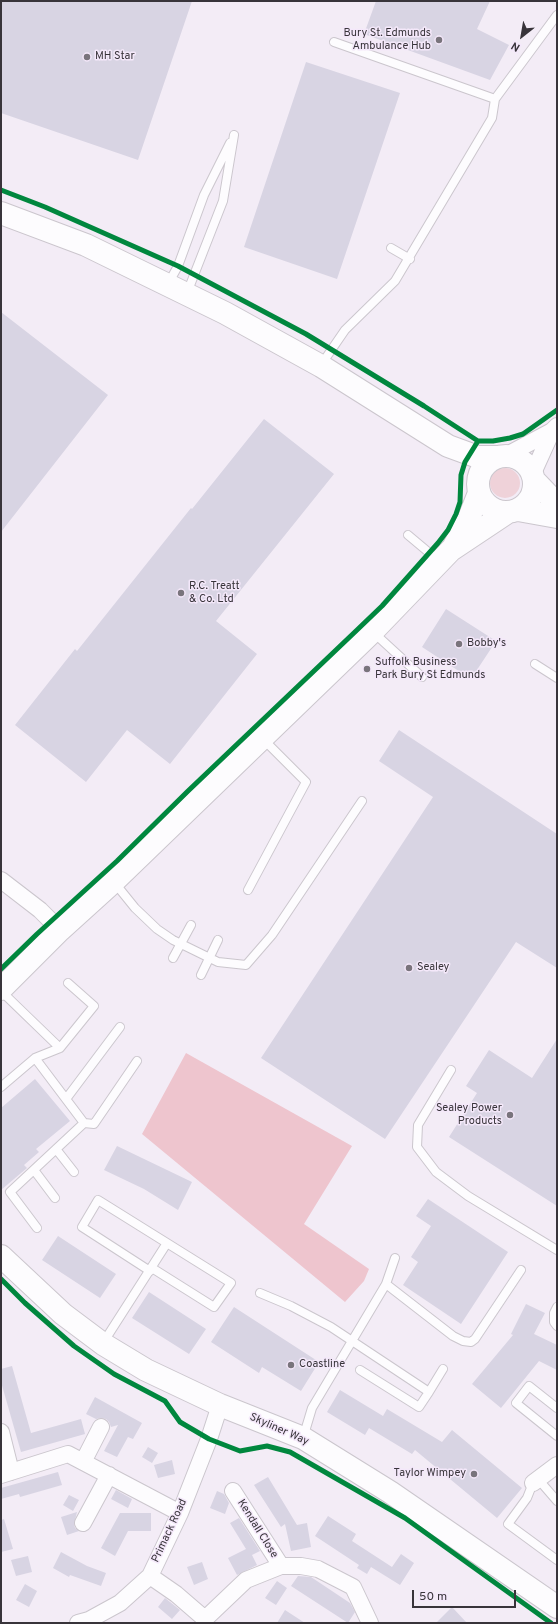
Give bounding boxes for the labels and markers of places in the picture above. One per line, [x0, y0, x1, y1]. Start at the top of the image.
place label: Bury St. Edmunds Ambulance Hub [344, 27, 431, 53]
marker: Bury St. Edmunds Ambulance Hub [434, 35, 444, 45]
place label: MH Star [95, 50, 135, 64]
marker: MH Star [82, 52, 92, 62]
place label: R.C. Treatt & Co. Ltd [189, 580, 240, 606]
marker: R.C. Treatt & Co. Ltd [176, 588, 186, 598]
place label: Bobby's [467, 637, 506, 651]
marker: Bobby's [454, 639, 464, 649]
place label: Suffolk Business Park Bury St Edmunds [375, 656, 485, 682]
marker: Suffolk Business Park Bury St Edmunds [362, 664, 372, 674]
place label: Sealey [417, 961, 449, 975]
marker: Sealey [404, 963, 414, 973]
place label: Sealey Power Products [436, 1102, 502, 1128]
marker: Sealey Power Products [505, 1110, 515, 1120]
place label: Coastline [299, 1358, 345, 1372]
marker: Coastline [286, 1360, 296, 1370]
place label: Taylor Wimpey [393, 1467, 466, 1481]
marker: Taylor Wimpey [469, 1469, 479, 1479]

